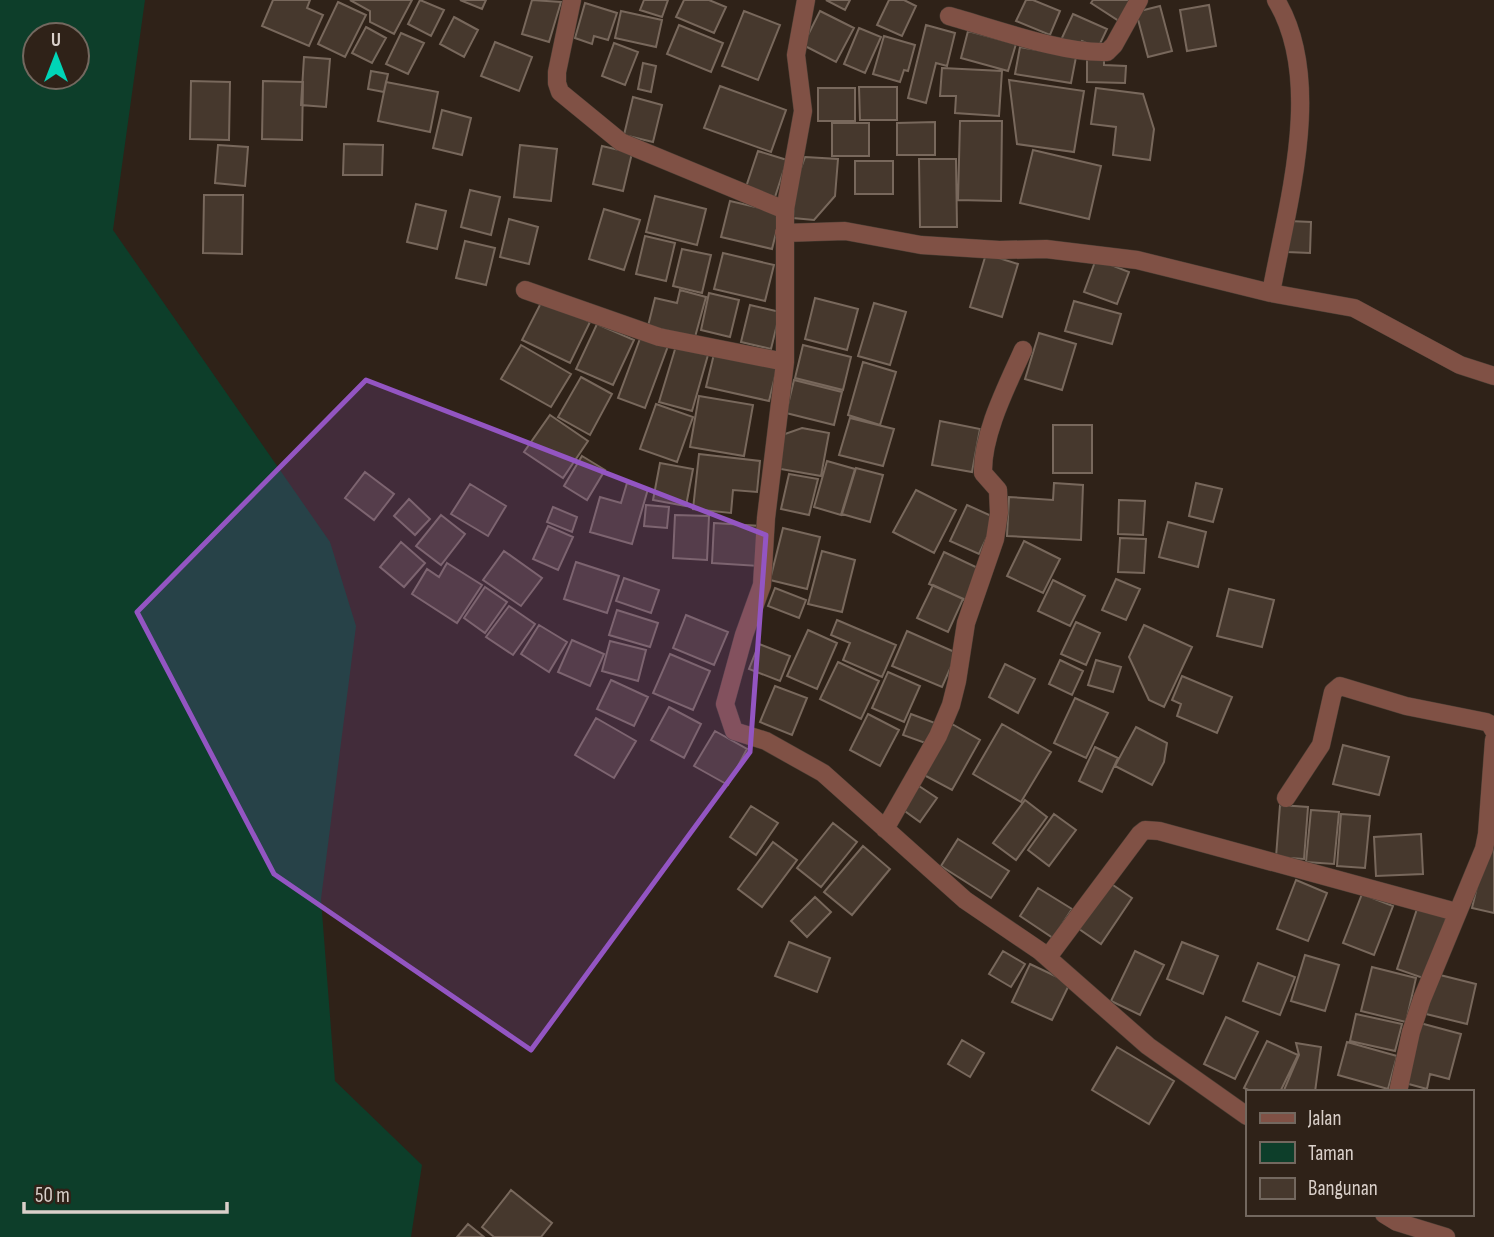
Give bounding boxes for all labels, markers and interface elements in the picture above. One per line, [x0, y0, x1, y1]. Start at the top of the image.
north arrow [21, 21, 91, 91]
text: U [51, 29, 61, 52]
legend [1246, 1090, 1473, 1216]
text: Jalan [1307, 1106, 1341, 1131]
text: Taman [1308, 1141, 1354, 1166]
scale bar [24, 1170, 228, 1214]
text: Bangunan [1308, 1176, 1378, 1201]
text: 50 m [35, 1183, 70, 1208]

